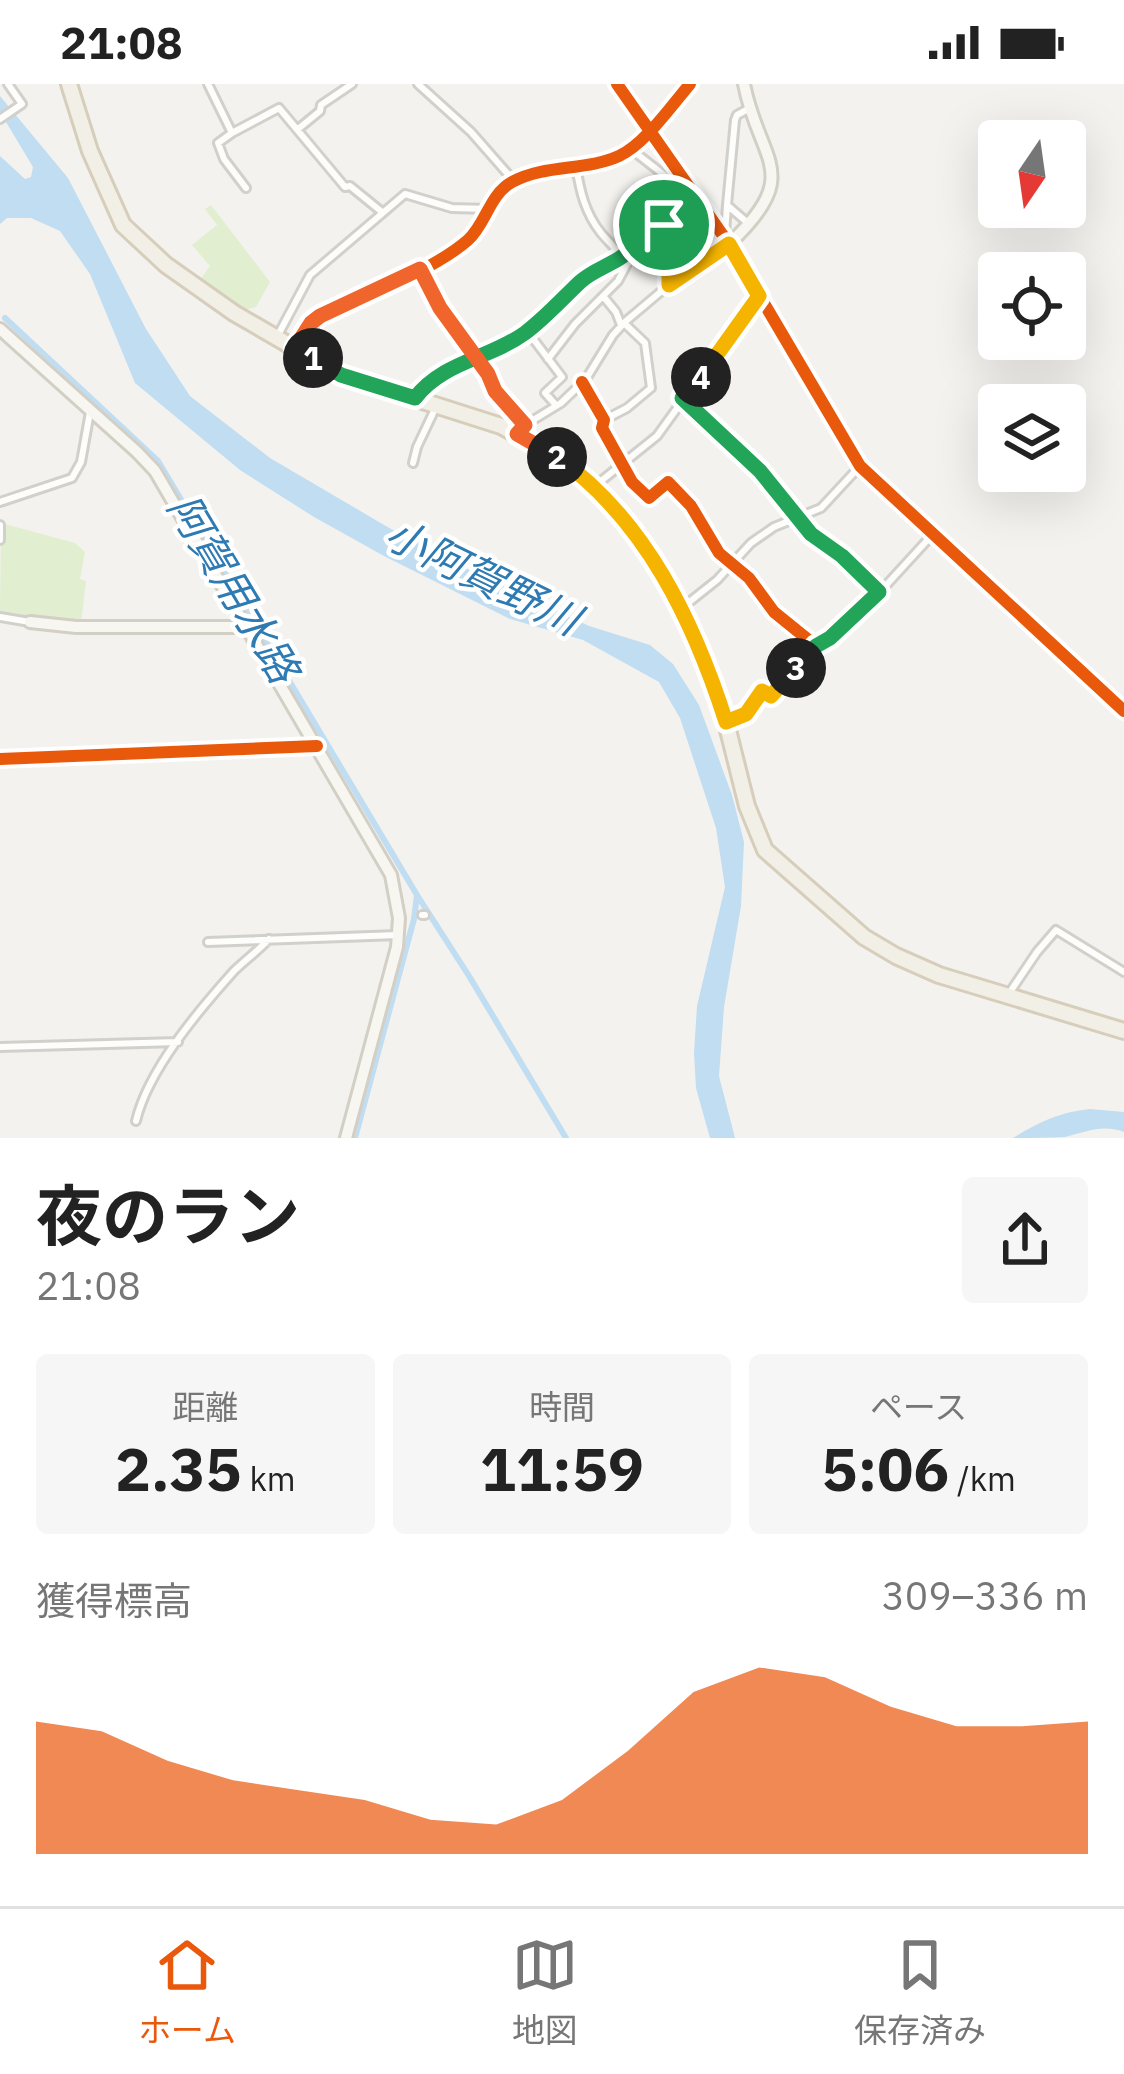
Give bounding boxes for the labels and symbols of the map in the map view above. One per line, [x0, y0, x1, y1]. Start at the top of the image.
north arrow [978, 120, 1086, 228]
pin [613, 174, 715, 276]
pin: 1 [283, 328, 343, 388]
pin: 4 [671, 347, 731, 407]
pin: 2 [527, 427, 587, 487]
water label: 阿賀用水路 [156, 484, 313, 695]
water label: 小阿賀野川 [377, 505, 593, 648]
pin: 3 [766, 638, 826, 698]

